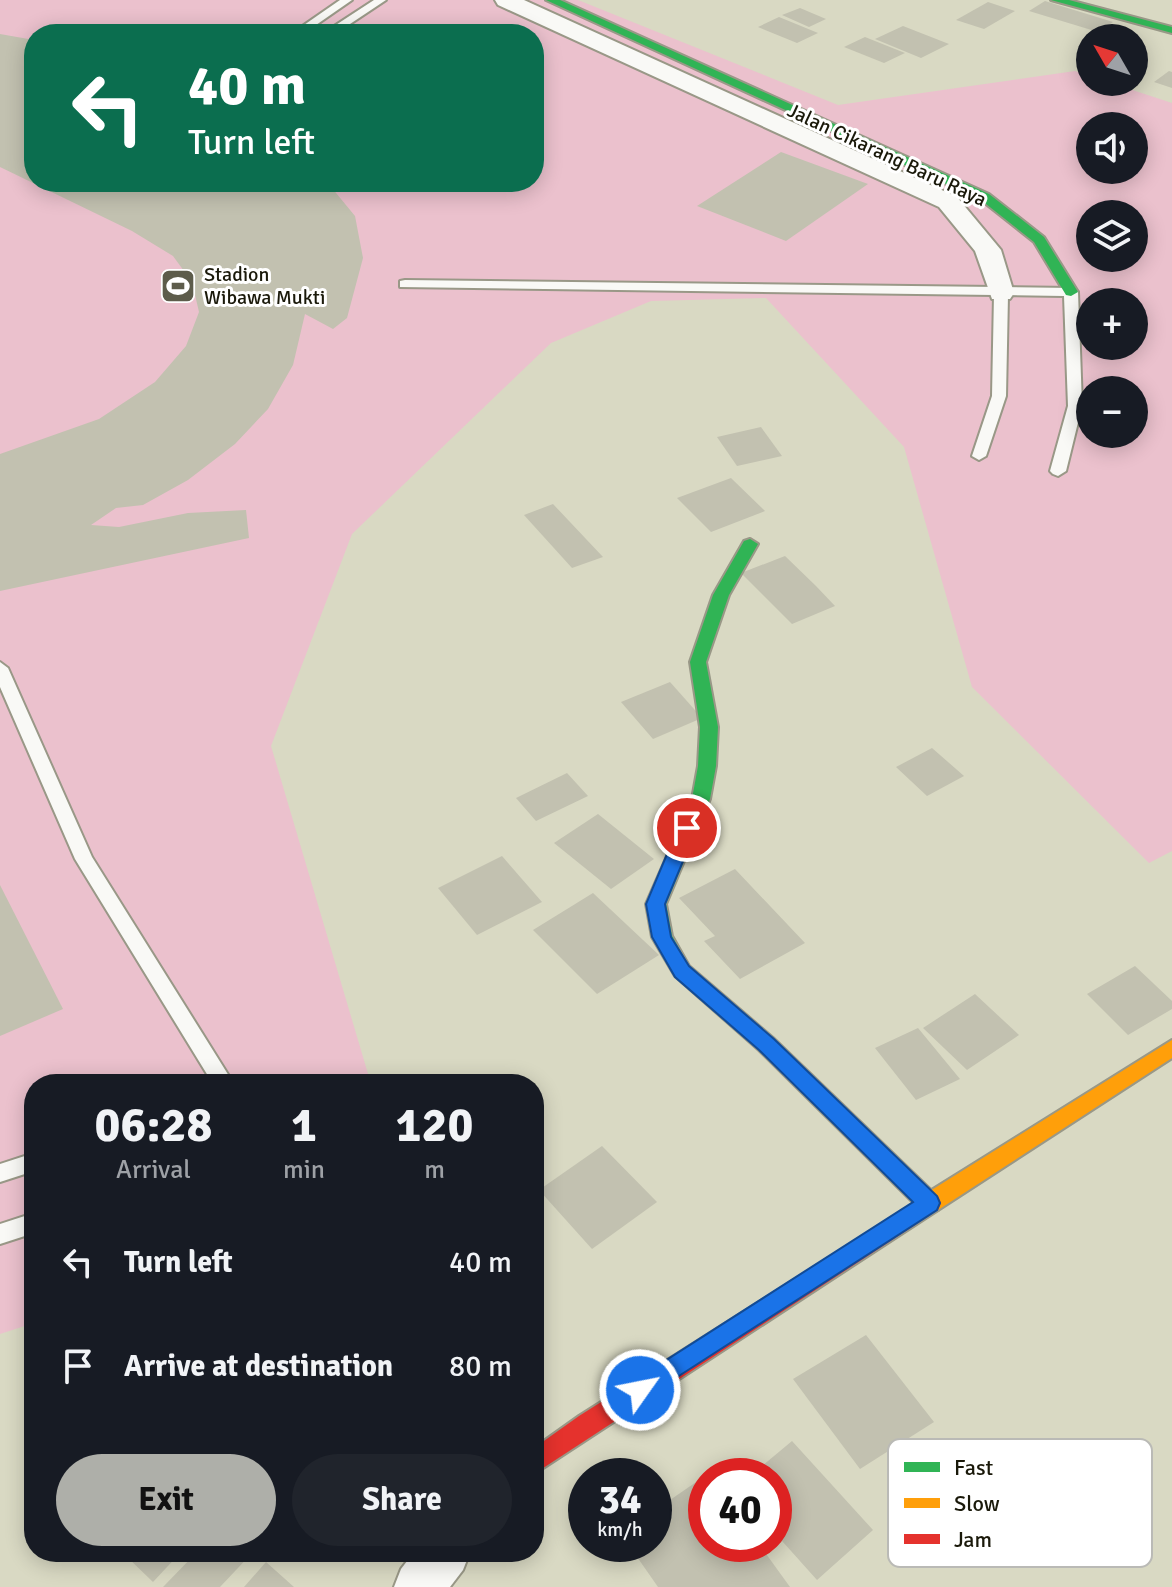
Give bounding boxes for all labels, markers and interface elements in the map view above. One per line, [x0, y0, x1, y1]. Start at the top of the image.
north arrow [1076, 24, 1148, 96]
map controls [1076, 24, 1148, 448]
text: 40 m [188, 51, 306, 120]
icon: left [56, 56, 160, 160]
street label: Jalan Cikarang Baru Raya [783, 98, 991, 212]
button: sound [1076, 112, 1148, 184]
text: Turn left [188, 120, 315, 165]
button: layers [1076, 200, 1148, 272]
place label: Stadion Wibawa Mukti [204, 262, 325, 310]
sports icon: Stadion Wibawa Mukti [159, 267, 197, 305]
button: + [1076, 288, 1148, 360]
button: − [1076, 376, 1148, 448]
pin [653, 794, 721, 862]
icon: arrive [665, 806, 709, 850]
text: 06:28 [95, 1096, 212, 1155]
text: 1 [291, 1096, 317, 1155]
text: 120 [396, 1096, 473, 1155]
text: Arrival [116, 1154, 191, 1186]
text: min [283, 1154, 325, 1186]
text: m [424, 1154, 445, 1186]
icon: left [56, 1240, 100, 1284]
text: Turn left [124, 1244, 233, 1281]
text: 40 m [449, 1244, 512, 1281]
icon: arrive [56, 1344, 100, 1388]
text: Arrive at destination [124, 1348, 393, 1385]
text: 80 m [449, 1348, 512, 1385]
position arrow [598, 1348, 682, 1432]
legend [888, 1439, 1152, 1567]
button: Exit [56, 1454, 276, 1546]
button: Share [292, 1454, 512, 1546]
text: Fast [954, 1454, 994, 1481]
speed limit sign: 40 [688, 1458, 792, 1562]
text: 34 [598, 1475, 642, 1525]
text: Slow [954, 1490, 1000, 1517]
text: km/h [597, 1517, 643, 1542]
text: Jam [954, 1526, 992, 1553]

